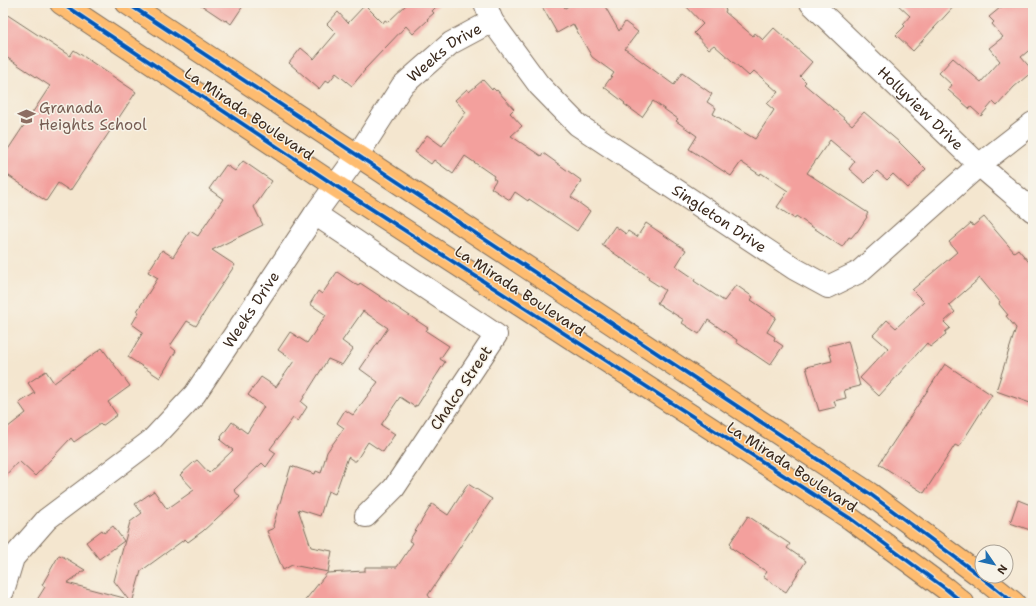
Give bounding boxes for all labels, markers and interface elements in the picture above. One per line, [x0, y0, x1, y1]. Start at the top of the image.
street label: Weeks Drive [403, 18, 485, 87]
street label: Hollyview Drive [873, 62, 968, 155]
street label: La Mirada Boulevard [180, 63, 318, 165]
place label: Granada Heights School [39, 98, 147, 135]
school or university icon: Granada Heights School [16, 107, 36, 127]
street label: Singleton Drive [668, 180, 770, 257]
street label: La Mirada Boulevard [451, 241, 590, 341]
street label: Weeks Drive [218, 267, 284, 352]
street label: Chalco Street [425, 342, 497, 434]
street label: La Mirada Boulevard [723, 417, 862, 517]
north arrow [974, 544, 1014, 584]
text: N [993, 562, 1011, 577]

